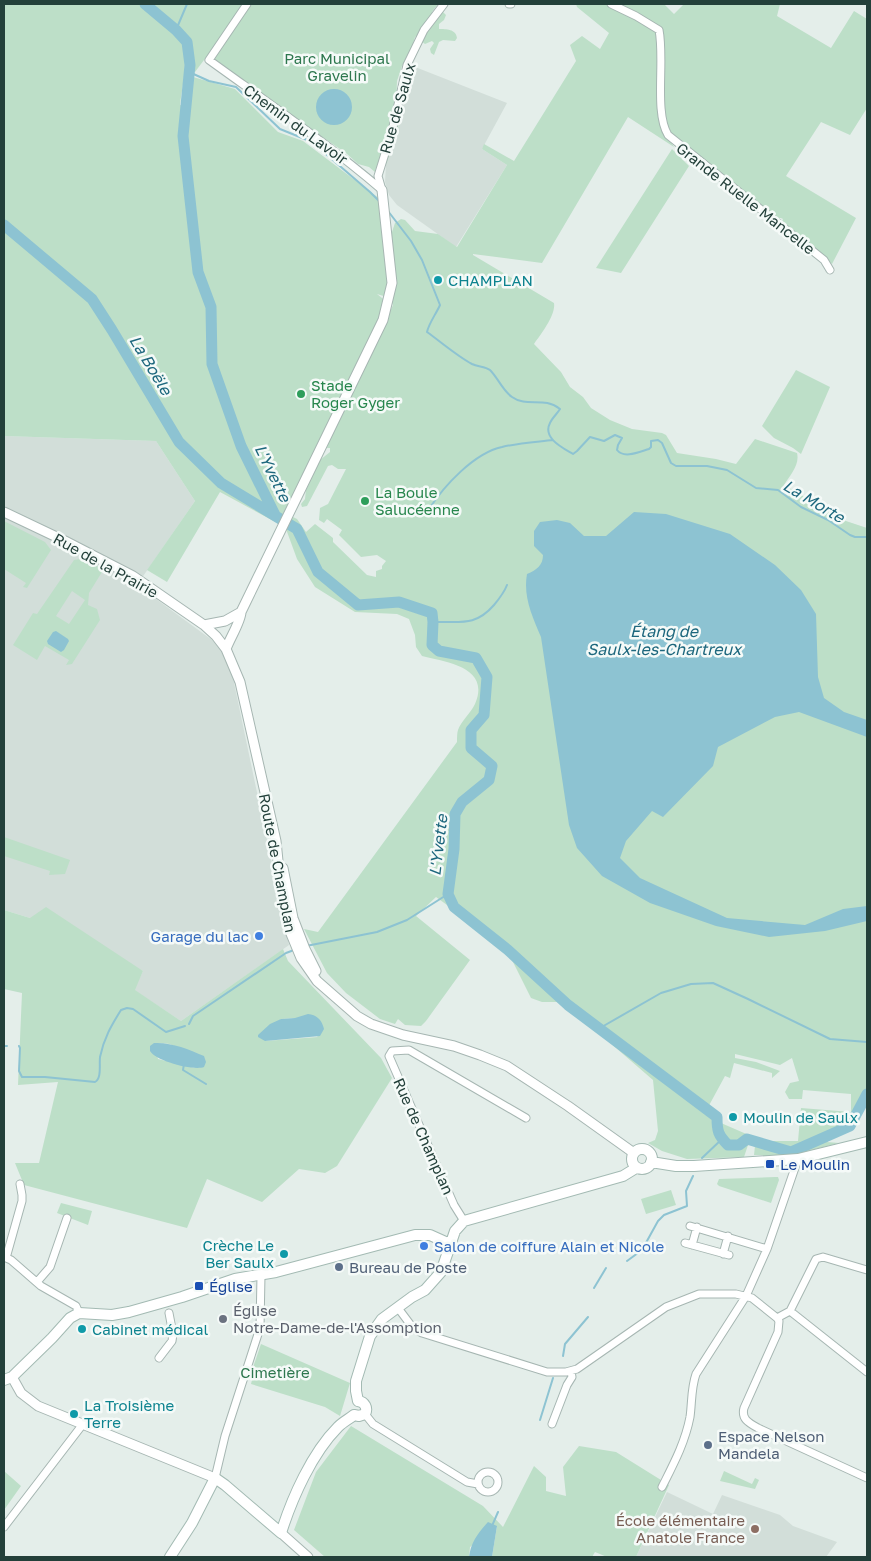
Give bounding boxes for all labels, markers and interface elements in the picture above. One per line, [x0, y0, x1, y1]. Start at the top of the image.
park label: Parc Municipal Gravelin [284, 49, 390, 84]
street label: Rue de Saulx [375, 61, 419, 155]
street label: Chemin du Lavoir [240, 80, 352, 168]
street label: Grande Ruelle Mancelle [673, 138, 819, 258]
place label: CHAMPLAN [448, 271, 533, 289]
marker: CHAMPLAN [432, 274, 444, 286]
water label: La Boële [125, 331, 177, 400]
place label: Stade Roger Gyger [311, 376, 400, 411]
marker: Stade Roger Gyger [295, 388, 307, 400]
water label: L'Yvette [251, 441, 296, 507]
water label: La Morte [780, 475, 850, 528]
place label: La Boule Salucéenne [375, 483, 460, 518]
marker: La Boule Salucéenne [359, 495, 371, 507]
street label: Rue de la Prairie [51, 529, 162, 601]
water label: Étang de Saulx-les-Chartreux [587, 621, 743, 659]
street label: Route de Champlan [256, 792, 300, 934]
water label: L'Yvette [424, 812, 452, 877]
place label: Garage du lac [151, 927, 249, 945]
marker: Garage du lac [253, 930, 265, 942]
street label: Rue de Champlan [390, 1075, 458, 1197]
place label: Moulin de Saulx [743, 1108, 858, 1126]
marker: Moulin de Saulx [727, 1111, 739, 1123]
place label: Le Moulin [780, 1155, 850, 1173]
marker: Le Moulin [764, 1158, 776, 1170]
place label: Crèche Le Ber Saulx [202, 1236, 274, 1271]
place label: Salon de coiffure Alain et Nicole [434, 1237, 665, 1255]
marker: Salon de coiffure Alain et Nicole [418, 1240, 430, 1252]
marker: Crèche Le Ber Saulx [278, 1248, 290, 1260]
place label: Bureau de Poste [349, 1258, 467, 1276]
marker: Bureau de Poste [333, 1261, 345, 1273]
place label: Église [209, 1277, 253, 1295]
marker: Église [193, 1280, 205, 1292]
place label: Église Notre-Dame-de-l'Assomption [233, 1301, 442, 1336]
marker: Église Notre-Dame-de-l'Assomption [217, 1313, 229, 1325]
place label: Cabinet médical [92, 1320, 208, 1338]
marker: Cabinet médical [76, 1323, 88, 1335]
park label: Cimetière [240, 1363, 310, 1381]
place label: La Troisième Terre [84, 1396, 175, 1431]
marker: La Troisième Terre [68, 1408, 80, 1420]
place label: Espace Nelson Mandela [718, 1427, 825, 1462]
marker: Espace Nelson Mandela [702, 1439, 714, 1451]
place label: École élémentaire Anatole France [616, 1511, 745, 1546]
marker: École élémentaire Anatole France [749, 1523, 761, 1535]

